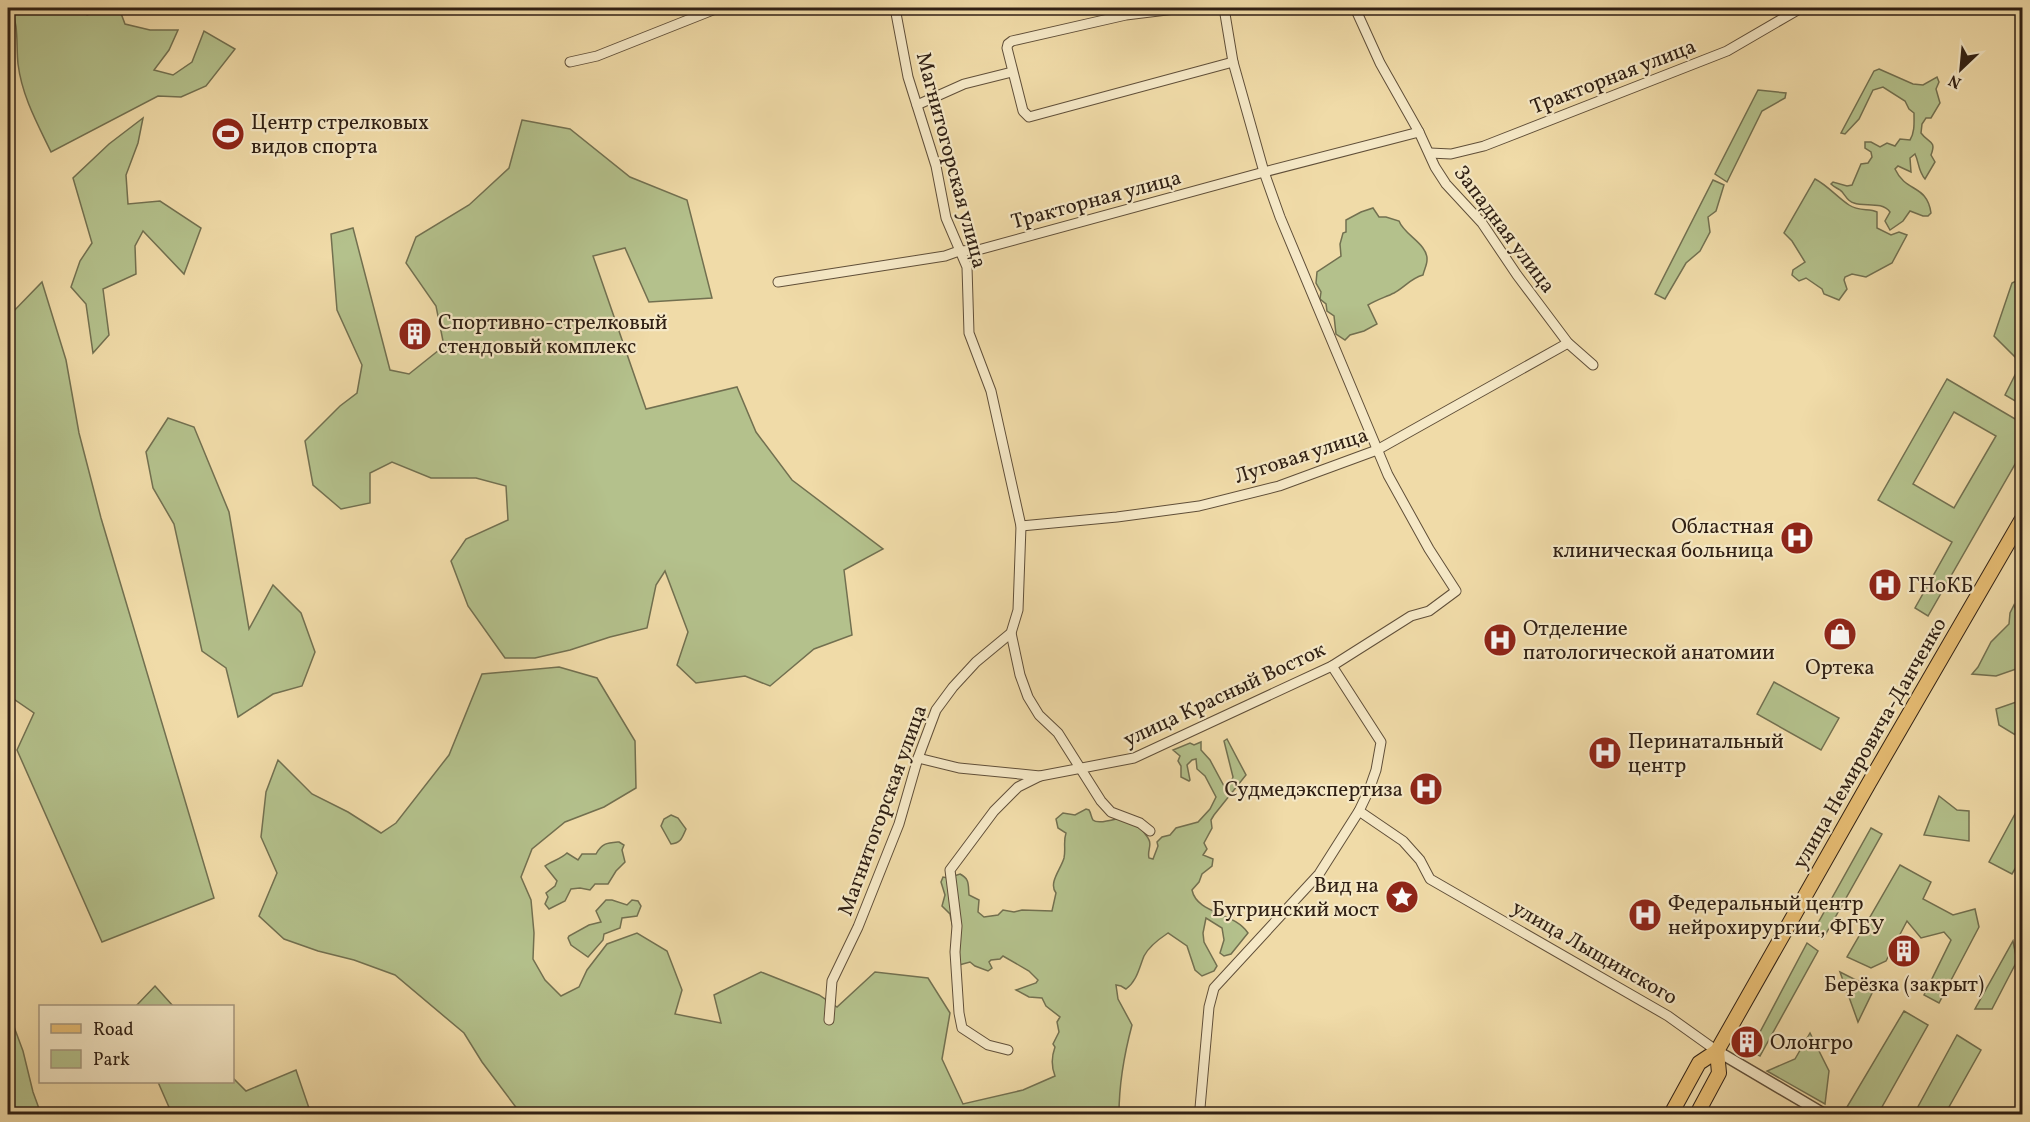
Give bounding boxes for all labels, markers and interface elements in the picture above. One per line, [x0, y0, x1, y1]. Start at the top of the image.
street label: Тракторная улица [1527, 32, 1700, 122]
north arrow [1931, 39, 1991, 99]
street label: Магнитогорская улица [908, 49, 993, 272]
text: N [1945, 68, 1965, 93]
place label: Центр стрелковых видов спорта [251, 109, 429, 162]
sports icon: Центр стрелковых видов спорта [210, 116, 246, 152]
street label: Западная улица [1446, 160, 1561, 300]
street label: Тракторная улица [1008, 164, 1185, 237]
place label: Спортивно-стрелковый стендовый комплекс [438, 309, 668, 362]
building icon: Спортивно-стрелковый стендовый комплекс [397, 316, 433, 352]
street label: Луговая улица [1231, 421, 1372, 492]
place label: Областная клиническая больница [1553, 513, 1774, 566]
hospital icon: Областная клиническая больница [1779, 520, 1815, 556]
hospital icon: ГНоКБ [1867, 567, 1903, 603]
place label: ГНоКБ [1908, 572, 1973, 601]
street label: улица Немировича-Данченко [1786, 613, 1954, 875]
place label: Отделение патологической анатомии [1523, 615, 1775, 668]
shop icon: Ортека [1822, 616, 1858, 652]
hospital icon: Отделение патологической анатомии [1482, 622, 1518, 658]
street label: улица Красный Восток [1119, 636, 1330, 755]
place label: Ортека [1805, 654, 1875, 683]
street label: Магнитогорская улица [832, 701, 935, 920]
place label: Перинатальный центр [1628, 728, 1784, 781]
hospital icon: Перинатальный центр [1587, 735, 1623, 771]
hospital icon: Судмедэкспертиза [1408, 771, 1444, 807]
place label: Судмедэкспертиза [1224, 776, 1403, 805]
place label: Вид на Бугринский мост [1212, 872, 1379, 925]
place icon: Вид на Бугринский мост [1384, 879, 1420, 915]
place label: Федеральный центр нейрохирургии, ФГБУ [1668, 890, 1885, 943]
street label: улица Лыщинского [1506, 894, 1683, 1013]
hospital icon: Федеральный центр нейрохирургии, ФГБУ [1627, 897, 1663, 933]
building icon: Берёзка (закрыт) [1886, 933, 1922, 969]
place label: Берёзка (закрыт) [1824, 971, 1984, 1000]
legend [39, 1005, 234, 1083]
text: Road [93, 1018, 134, 1043]
building icon: Олонгро [1729, 1024, 1765, 1060]
place label: Олонгро [1770, 1029, 1853, 1058]
text: Park [93, 1048, 130, 1073]

